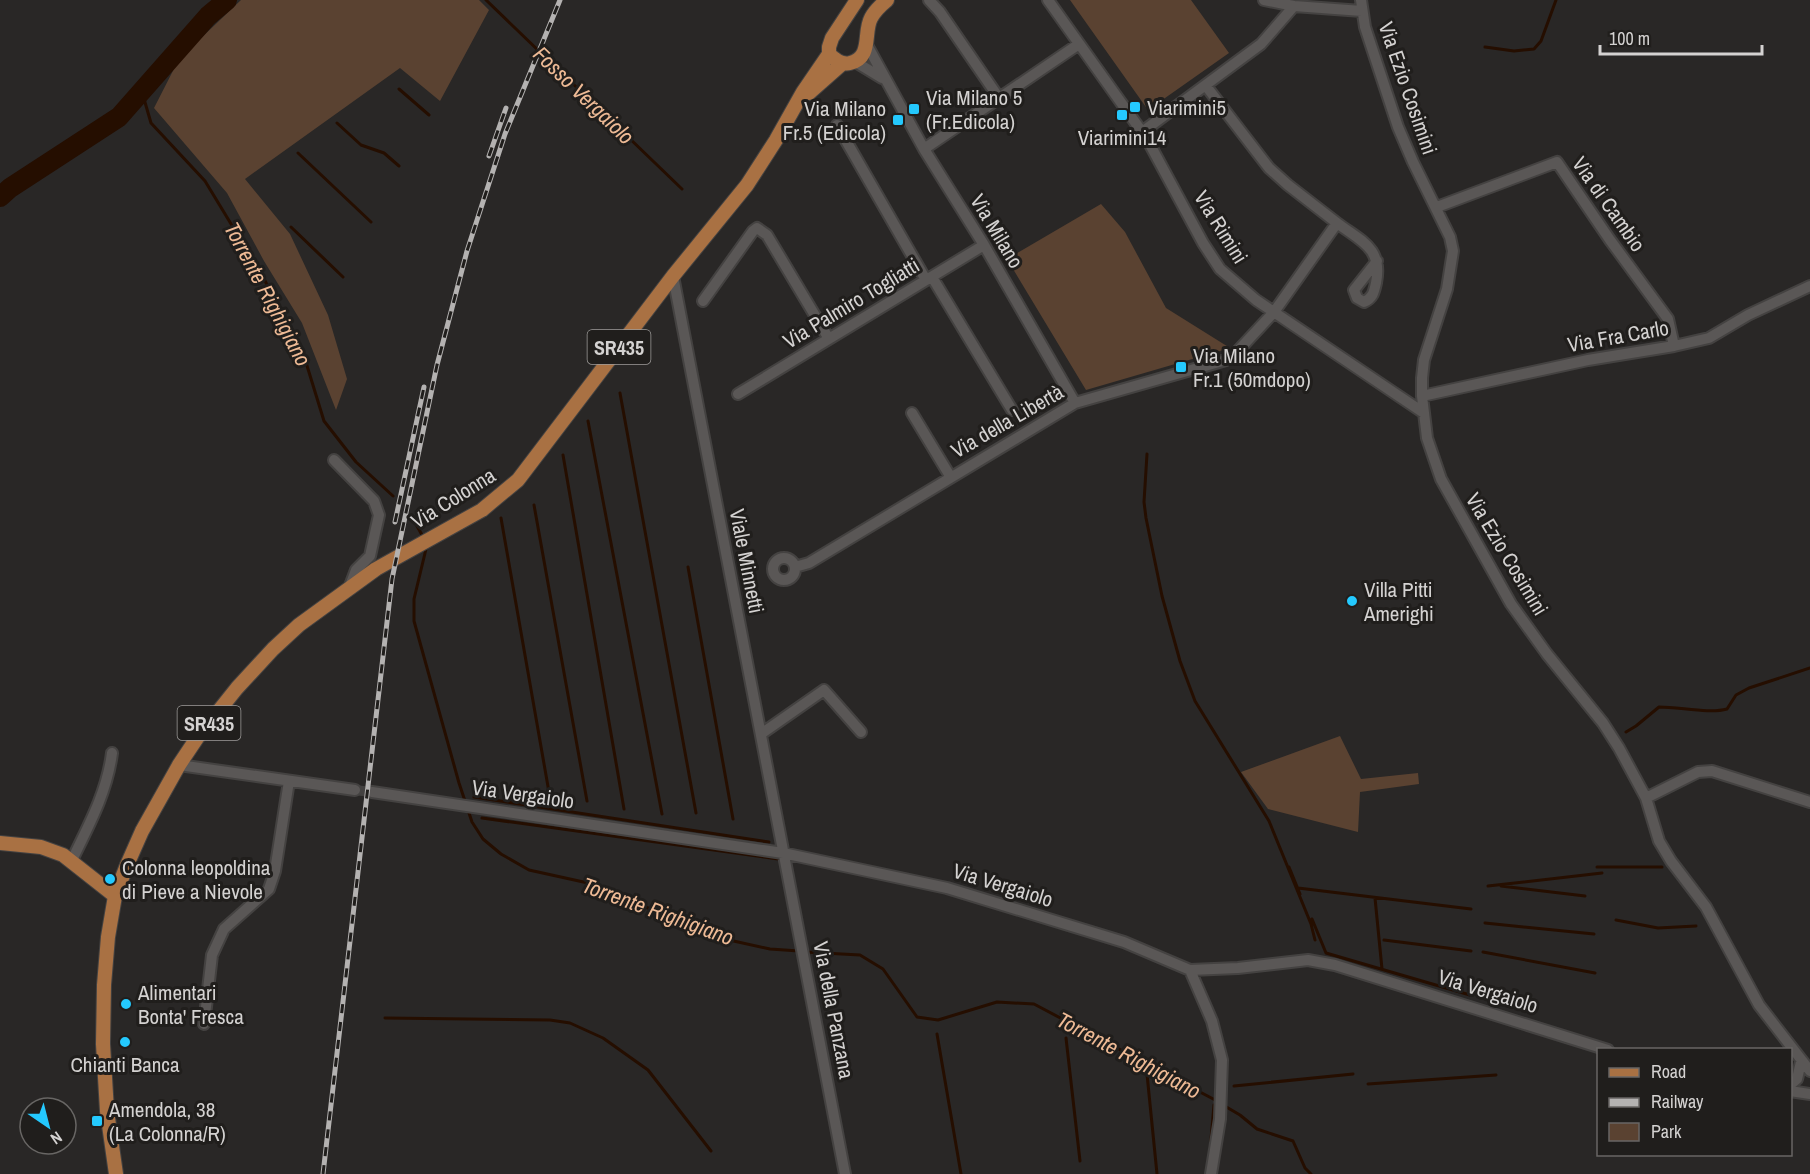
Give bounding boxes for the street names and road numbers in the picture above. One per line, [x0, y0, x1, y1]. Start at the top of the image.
street label: Via Ezio Cosimini [1372, 18, 1444, 158]
street label: Via di Cambio [1566, 151, 1652, 257]
street label: Via Rimini [1187, 185, 1255, 269]
street label: Via Milano [963, 188, 1031, 274]
street label: Via Palmiro Togliatti [777, 251, 925, 355]
street label: Via Fra Carlo [1565, 313, 1671, 359]
road number: SR435 [588, 330, 650, 364]
street label: Via della Libertà [946, 377, 1069, 465]
street label: Via Colonna [405, 460, 501, 535]
street label: Via Ezio Cosimini [1459, 487, 1555, 621]
street label: Viale Minnetti [723, 506, 771, 616]
road number: SR435 [178, 706, 240, 740]
street label: Via Vergaiolo [470, 772, 576, 816]
street label: Via Vergaiolo [949, 856, 1057, 914]
street label: Via della Panzana [806, 939, 862, 1082]
street label: Via Vergaiolo [1434, 962, 1542, 1020]

